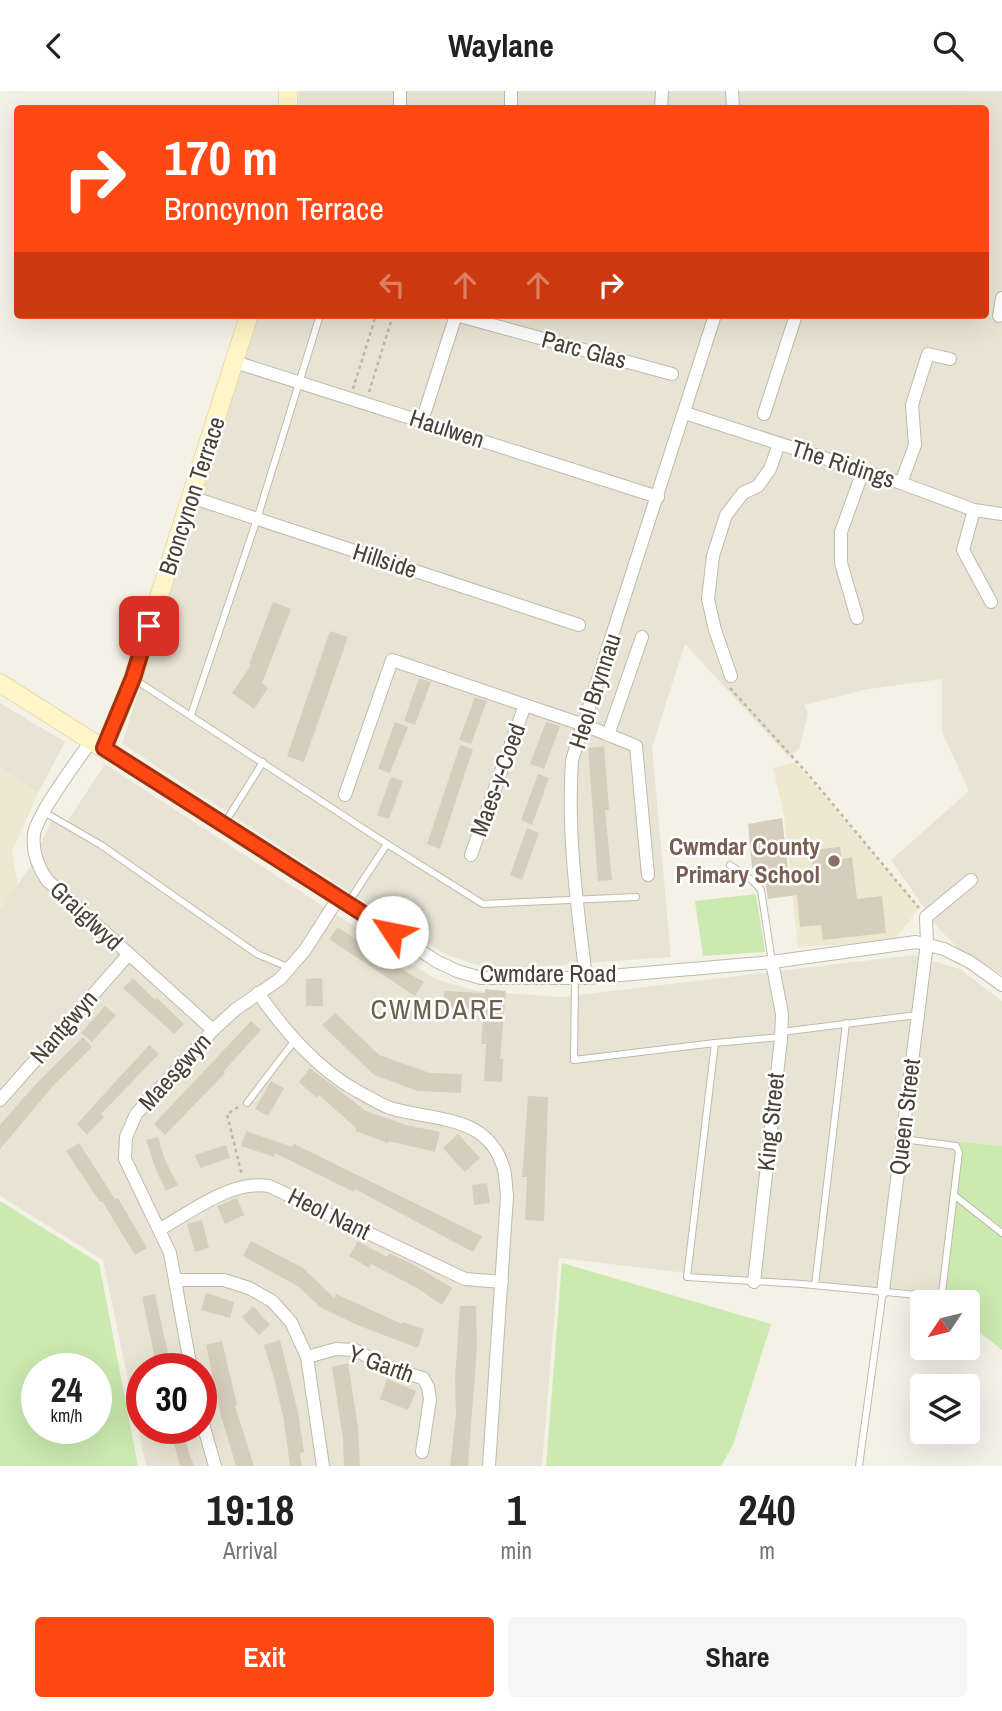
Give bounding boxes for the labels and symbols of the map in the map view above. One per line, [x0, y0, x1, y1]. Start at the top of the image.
street label: Parc Glas [538, 322, 630, 376]
street label: Haulwen [406, 401, 489, 455]
street label: Broncynon Terrace [150, 412, 232, 579]
street label: The Ridings [787, 431, 899, 495]
street label: Hillside [349, 535, 421, 585]
pin [119, 596, 179, 656]
street label: Heol Brynnau [560, 629, 628, 752]
street label: Maes-y-Coed [462, 719, 532, 841]
place label: Cwmdar County Primary School [669, 830, 820, 890]
marker: Cwmdar County Primary School [826, 853, 842, 869]
street label: Graiglwyd [43, 873, 130, 957]
position arrow [355, 895, 429, 969]
street label: Cwmdare Road [480, 957, 616, 989]
street label: Nantgwyn [22, 983, 104, 1070]
district label: CWMDARE [370, 990, 506, 1028]
street label: Maesgwyn [131, 1026, 218, 1117]
street label: Queen Street [881, 1056, 927, 1177]
street label: King Street [749, 1071, 791, 1173]
street label: Heol Nant [283, 1180, 376, 1247]
north arrow [910, 1290, 980, 1360]
street label: Y Garth [344, 1336, 419, 1390]
speed limit sign: 30 [126, 1353, 217, 1444]

